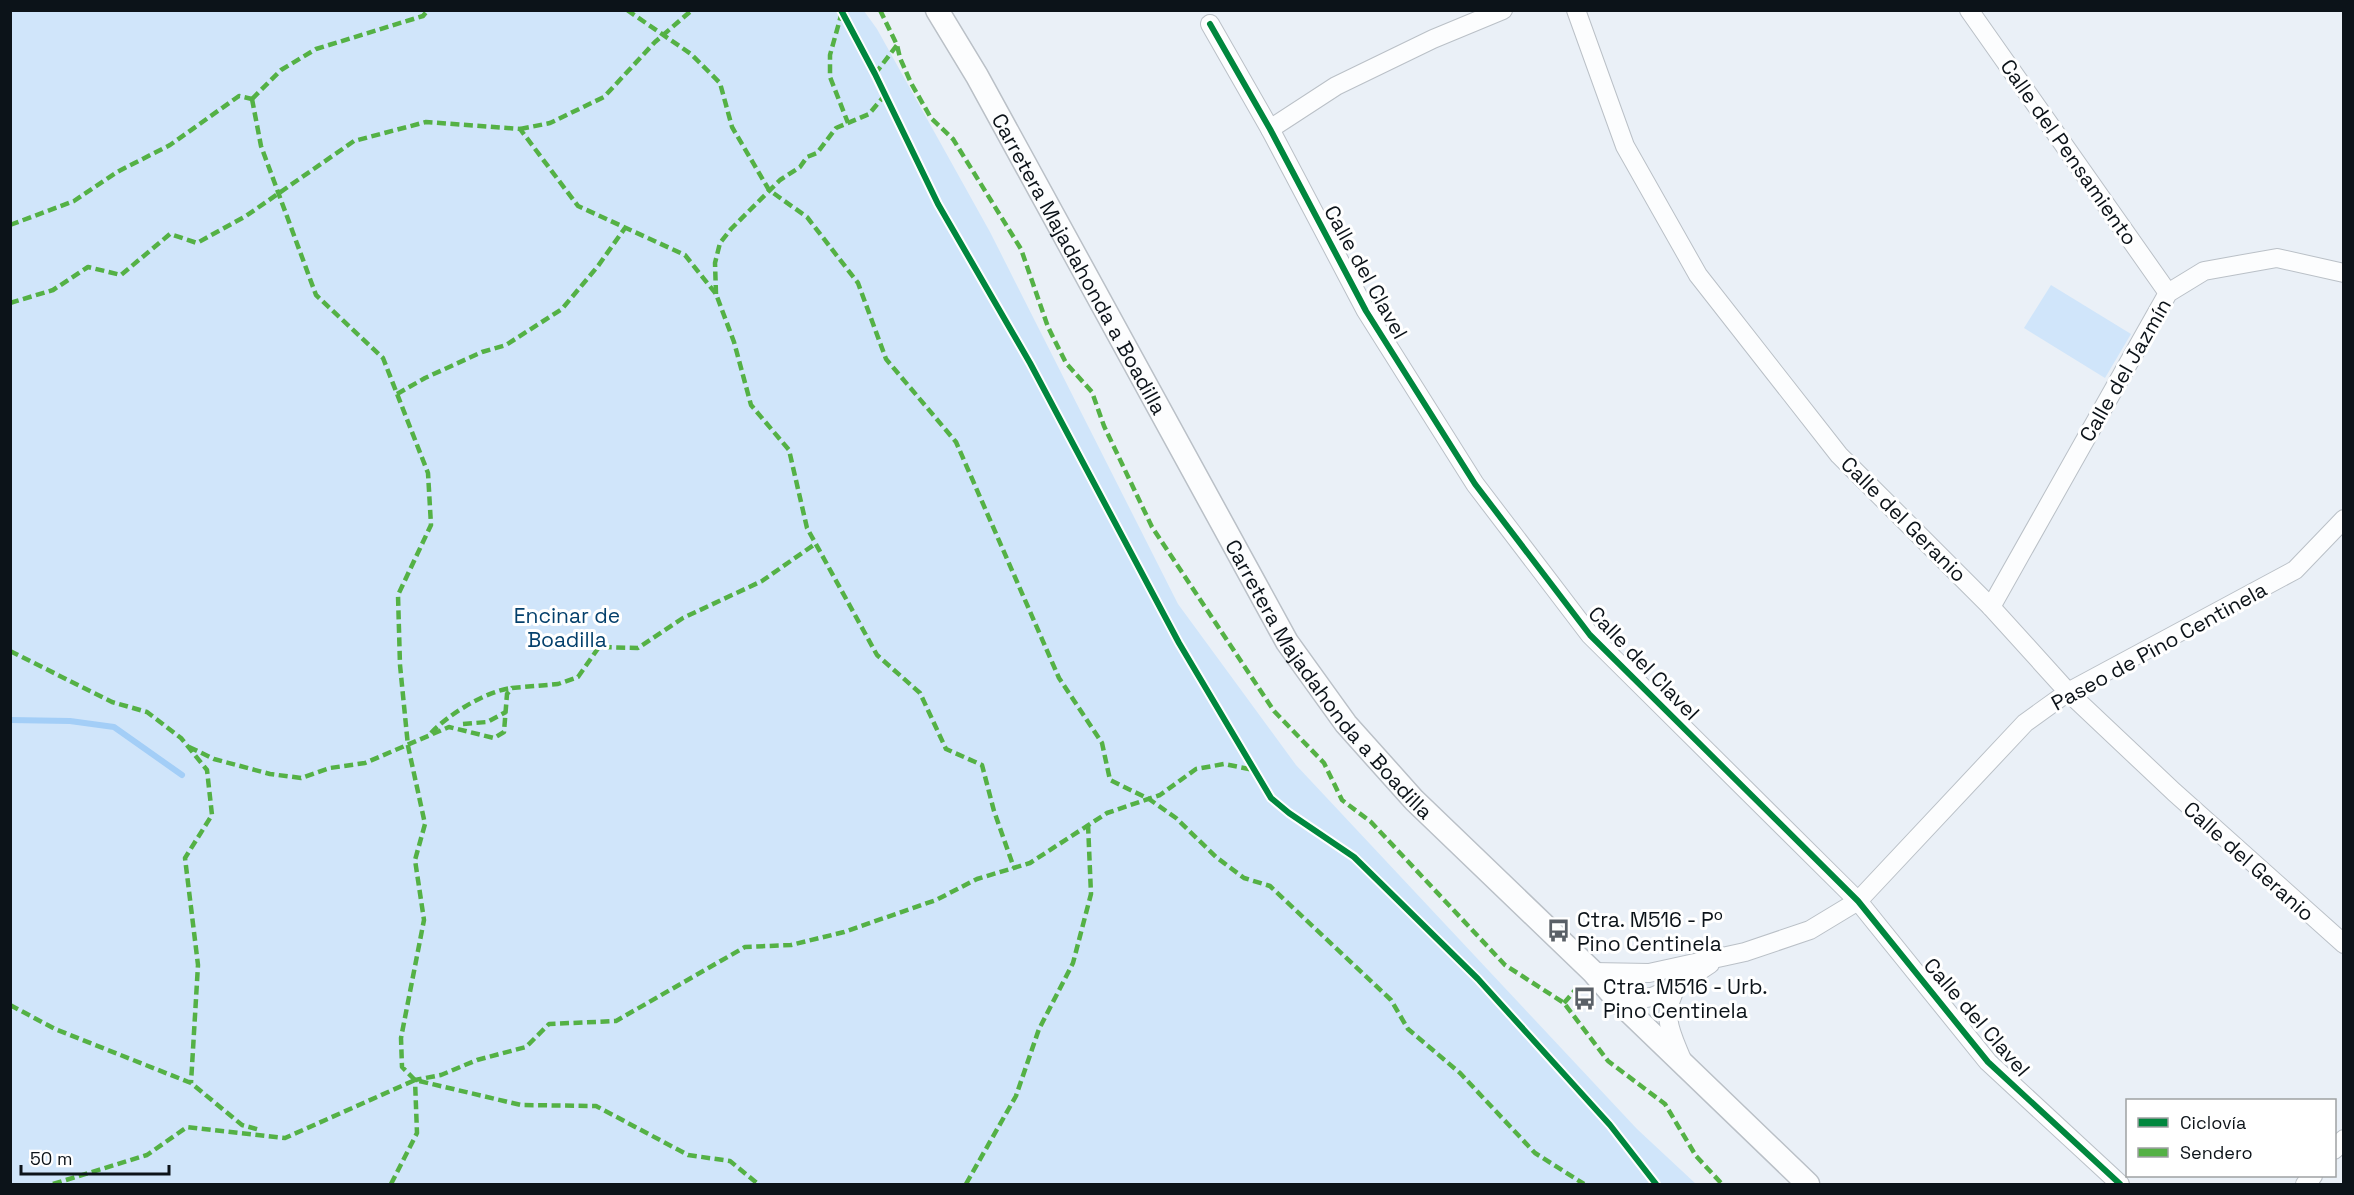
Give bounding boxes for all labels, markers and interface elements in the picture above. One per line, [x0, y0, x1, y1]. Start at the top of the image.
street label: Calle del Pensamiento [1994, 54, 2144, 250]
street label: Carretera Majadahonda a Boadilla [986, 108, 1173, 419]
street label: Calle del Clavel [1318, 200, 1414, 344]
street label: Calle del Jazmín [2073, 293, 2177, 447]
street label: Calle del Geranio [1835, 450, 1973, 588]
street label: Carretera Majadahonda a Boadilla [1220, 534, 1439, 825]
street label: Paseo de Pino Centinela [2046, 575, 2272, 717]
street label: Calle del Clavel [1583, 600, 1705, 726]
park label: Encinar de Boadilla [514, 602, 620, 653]
street label: Calle del Geranio [2178, 795, 2320, 927]
place label: Ctra. M516 - Pº Pino Centinela [1577, 906, 1723, 957]
bus stop icon: Ctra. M516 - Pº Pino Centinela [1546, 918, 1572, 944]
street label: Calle del Clavel [1918, 952, 2036, 1082]
place label: Ctra. M516 - Urb. Pino Centinela [1603, 973, 1768, 1024]
bus stop icon: Ctra. M516 - Urb. Pino Centinela [1572, 985, 1598, 1011]
legend [2126, 1099, 2336, 1177]
text: Ciclovía [2180, 1111, 2246, 1134]
scale bar [21, 1138, 170, 1176]
text: Sendero [2180, 1141, 2253, 1164]
text: 50 m [30, 1147, 72, 1170]

